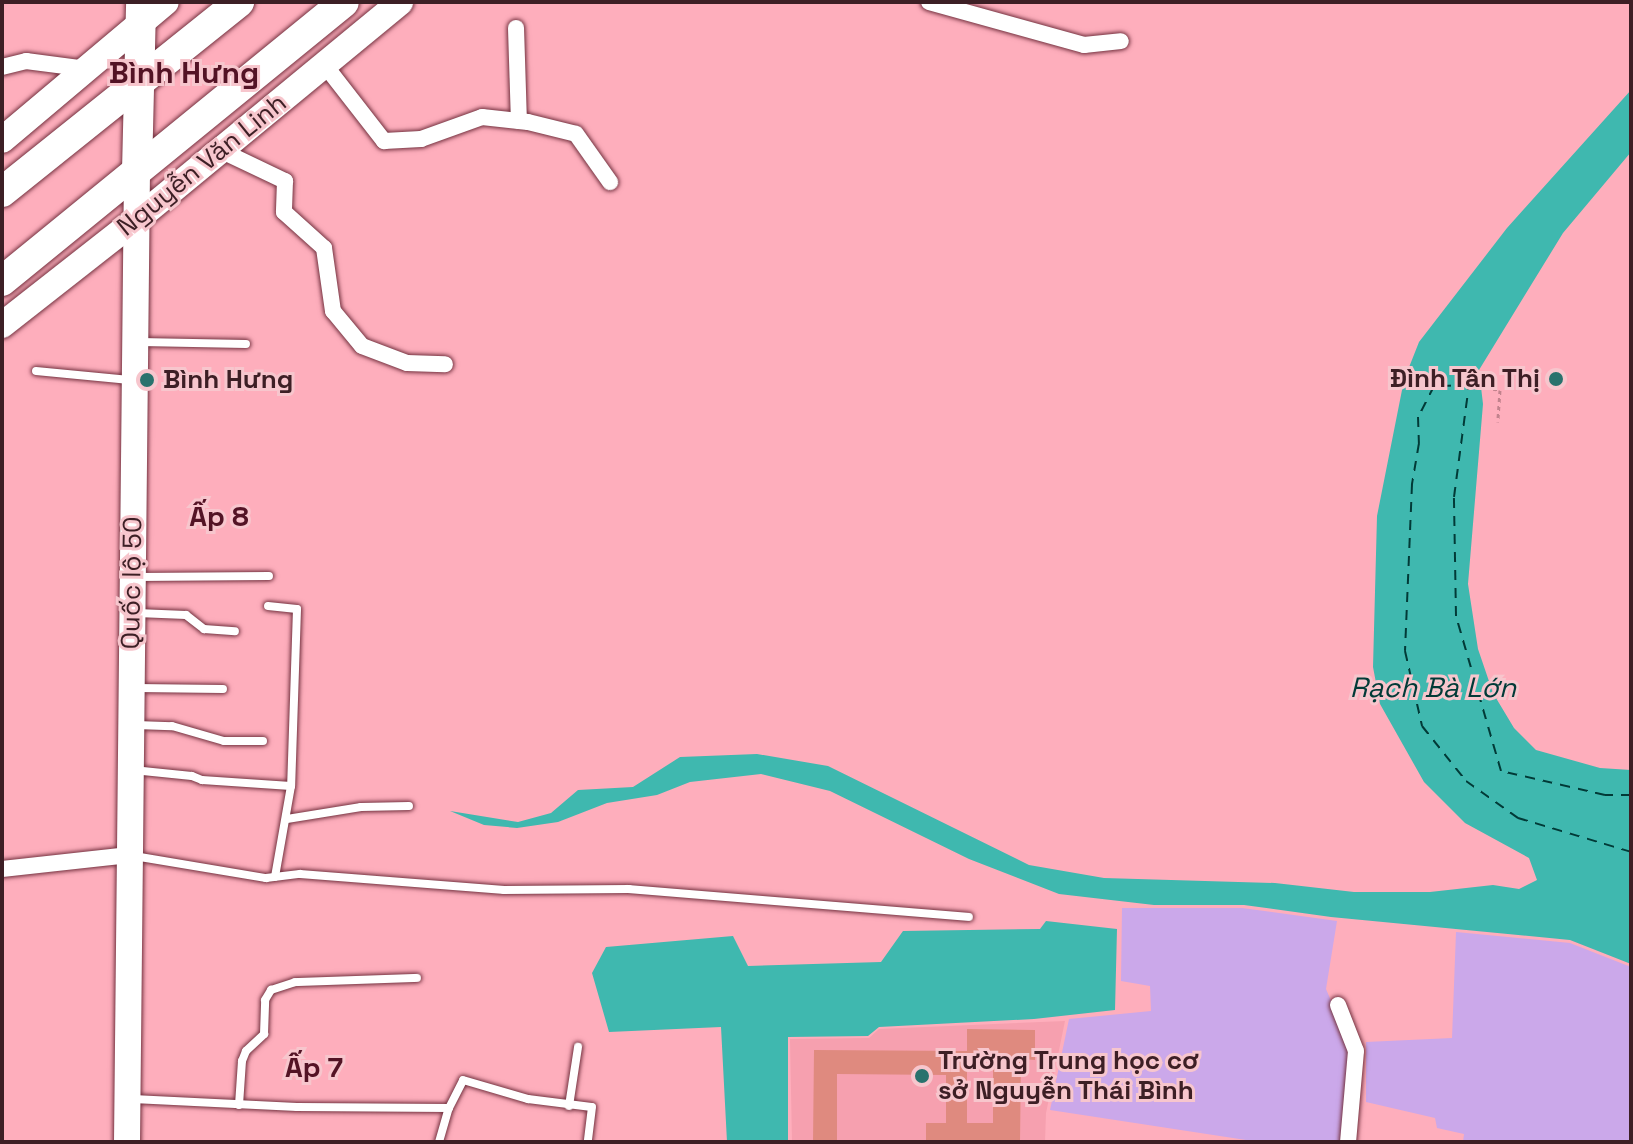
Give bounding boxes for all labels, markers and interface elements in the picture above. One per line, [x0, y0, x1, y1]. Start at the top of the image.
district label: Bình Hưng [109, 55, 259, 91]
street label: Nguyễn Văn Linh [111, 87, 293, 243]
place label: Đình Tân Thị [1388, 363, 1540, 395]
place label: Bình Hưng [163, 364, 293, 396]
marker: Đình Tân Thị [1547, 370, 1565, 388]
marker: Bình Hưng [138, 371, 156, 389]
district label: Ấp 8 [189, 499, 249, 533]
street label: Quốc lộ 50 [115, 516, 149, 650]
water label: Rạch Bà Lớn [1350, 670, 1516, 704]
place label: Trường Trung học cơ sở Nguyễn Thái Bình [938, 1045, 1199, 1106]
district label: Ấp 7 [285, 1050, 343, 1084]
marker: Trường Trung học cơ sở Nguyễn Thái Bình [913, 1067, 931, 1085]

